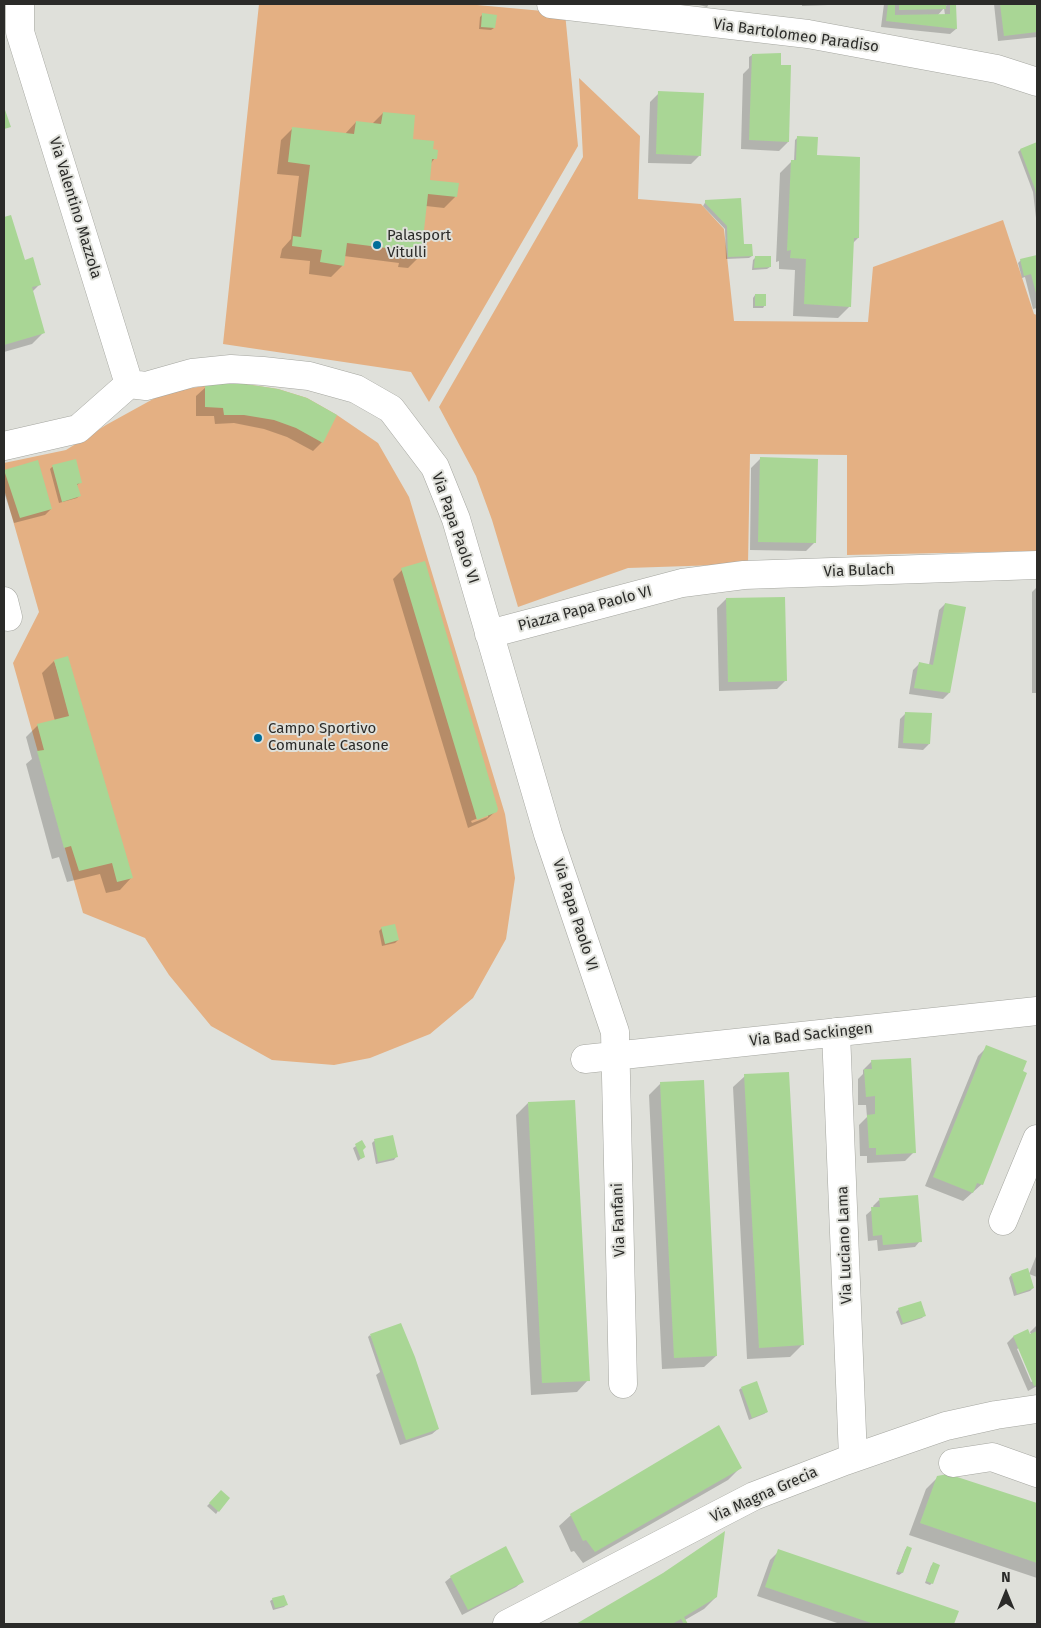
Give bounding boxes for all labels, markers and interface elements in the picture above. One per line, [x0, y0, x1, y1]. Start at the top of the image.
street label: Via Bartolomeo Paradiso [712, 15, 880, 57]
street label: Via Valentino Mazzola [45, 135, 105, 281]
place label: Palasport Vitulli [387, 227, 451, 262]
marker: Palasport Vitulli [371, 239, 383, 251]
street label: Via Papa Paolo VI [428, 470, 482, 586]
street label: Via Bulach [823, 561, 895, 581]
street label: Piazza Papa Paolo VI [516, 582, 654, 636]
place label: Campo Sportivo Comunale Casone [268, 720, 389, 755]
marker: Campo Sportivo Comunale Casone [252, 732, 264, 744]
street label: Via Papa Paolo VI [548, 857, 602, 973]
street label: Via Bad Sackingen [749, 1020, 873, 1050]
street label: Via Fanfani [609, 1183, 629, 1257]
street label: Via Luciano Lama [834, 1186, 856, 1304]
street label: Via Magna Grecia [708, 1463, 820, 1527]
north arrow [981, 1568, 1031, 1618]
text: N [1001, 1569, 1011, 1586]

